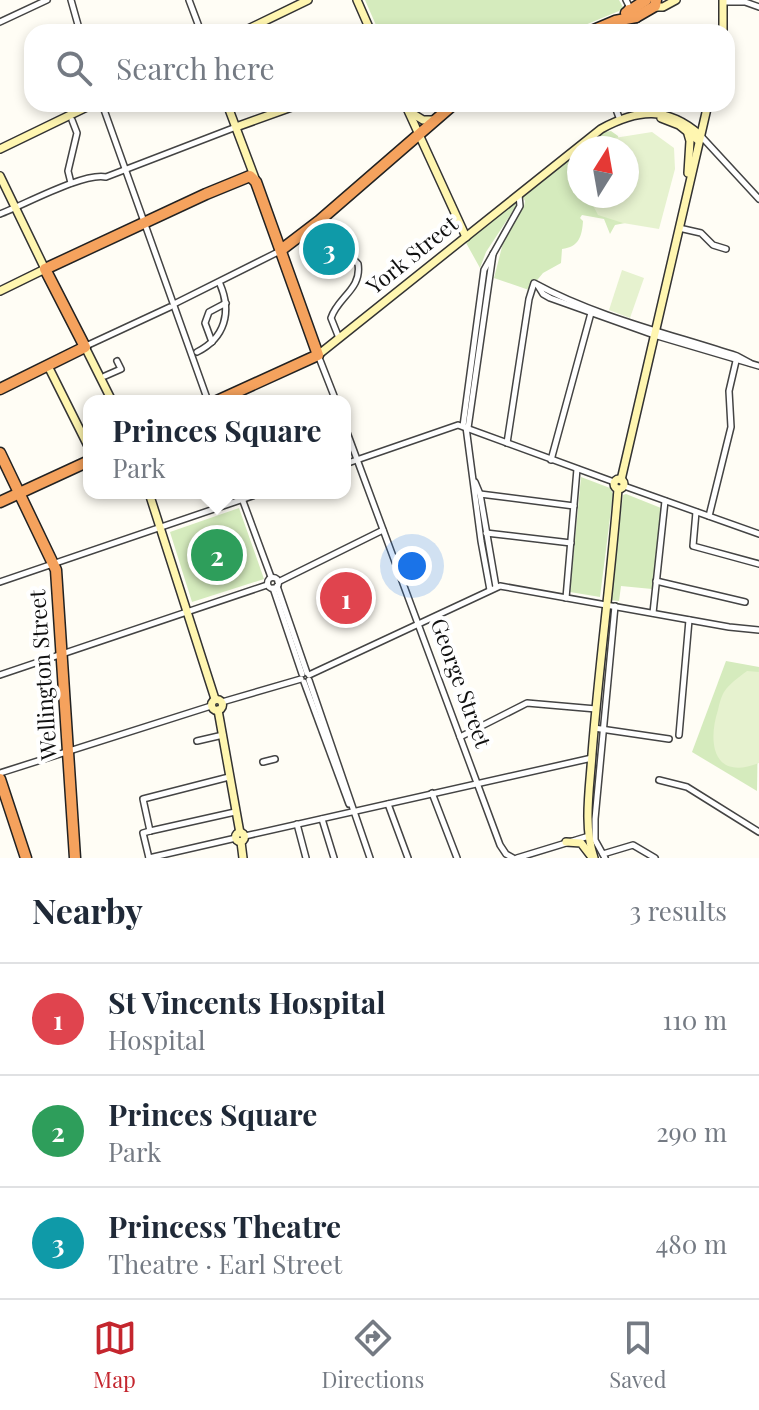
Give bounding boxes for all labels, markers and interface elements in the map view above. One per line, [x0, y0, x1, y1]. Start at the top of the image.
search box [24, 24, 735, 112]
icon: search [52, 46, 96, 90]
text: Search here [116, 48, 275, 88]
north arrow [567, 136, 639, 208]
street label: York Street [359, 207, 464, 301]
pin: 3 [303, 219, 355, 279]
popup [83, 395, 351, 499]
text: Princes Square [112, 410, 322, 450]
text: Park [112, 450, 166, 485]
pin: 2 [191, 525, 243, 585]
your location [392, 546, 432, 586]
pin: 1 [320, 568, 372, 628]
street label: Wellington Street [21, 588, 63, 762]
street label: George Street [425, 614, 500, 753]
text: Nearby [32, 887, 143, 933]
text: 3 results [630, 893, 727, 928]
text: St Vincents Hospital [108, 982, 386, 1022]
text: 1 [53, 1002, 63, 1037]
text: 110 m [663, 1002, 727, 1037]
text: Hospital [108, 1022, 205, 1057]
text: Princes Square [108, 1094, 317, 1134]
text: 2 [51, 1114, 65, 1149]
text: 290 m [656, 1114, 727, 1149]
text: Park [108, 1134, 161, 1169]
text: Princess Theatre [108, 1206, 341, 1246]
text: 3 [52, 1226, 64, 1261]
text: 480 m [655, 1226, 727, 1261]
text: Theatre · Earl Street [108, 1246, 342, 1281]
tab: Map [93, 1316, 137, 1394]
tab: Directions [322, 1316, 424, 1394]
tab: Saved [609, 1316, 667, 1394]

